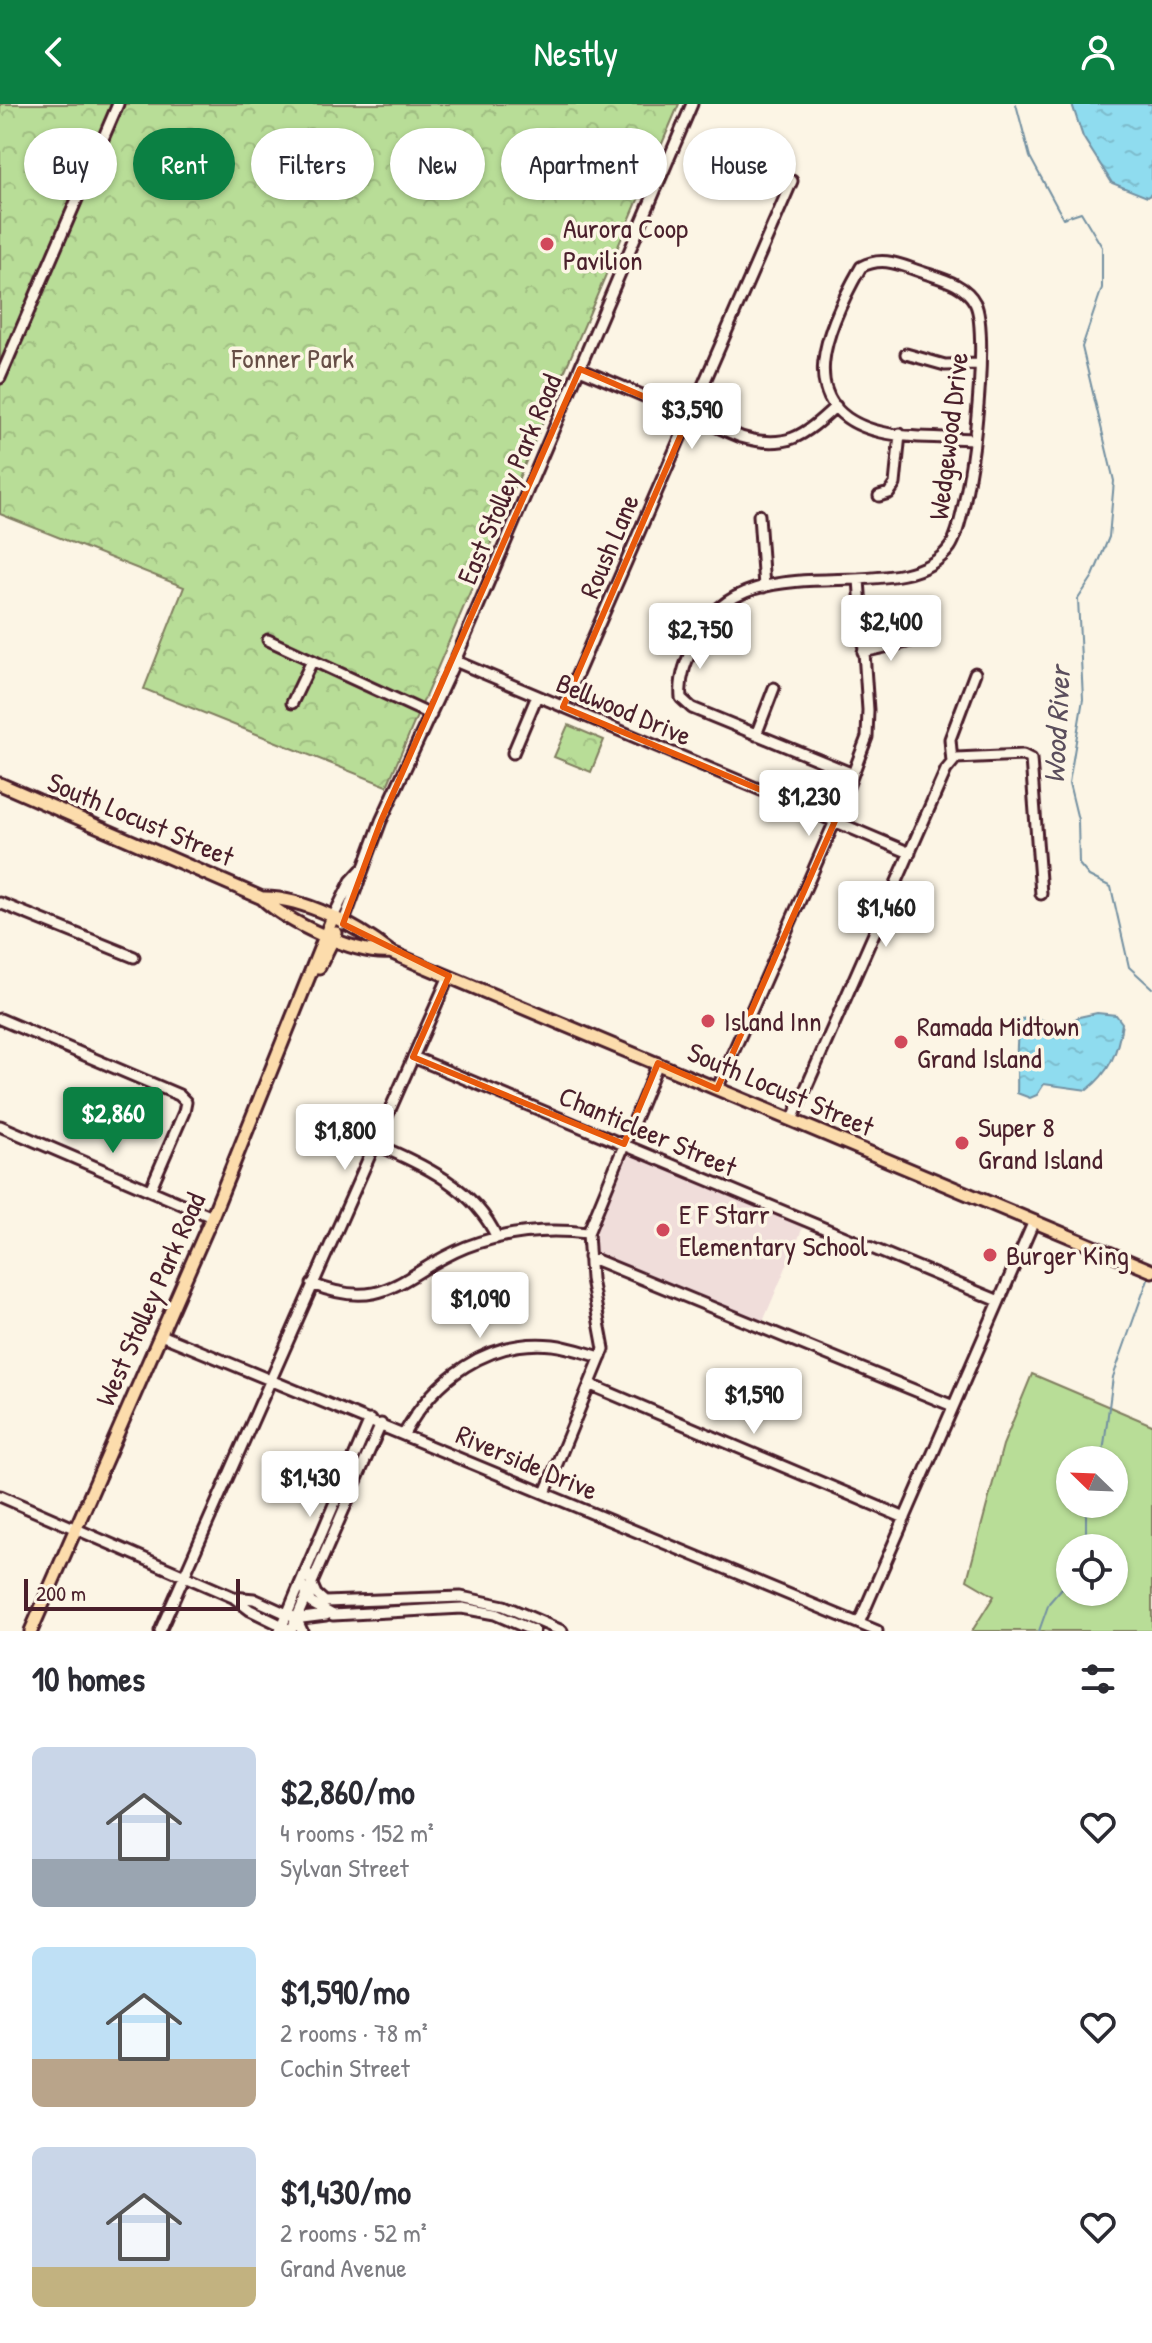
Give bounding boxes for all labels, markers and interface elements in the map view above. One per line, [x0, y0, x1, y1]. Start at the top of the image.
text: Nestly [534, 28, 618, 77]
icon: back [32, 30, 76, 74]
icon: person [1076, 30, 1120, 74]
chip: Buy [24, 128, 117, 200]
chip: Rent [133, 128, 235, 200]
chip: Filters [251, 128, 374, 200]
chip: New [390, 128, 485, 200]
chip: Apartment [501, 128, 667, 200]
chip: House [683, 128, 796, 200]
place label: Aurora Coop Pavilion [563, 209, 688, 279]
marker: Aurora Coop Pavilion [538, 235, 556, 253]
park label: Fonner Park [231, 339, 355, 377]
street label: Wedgewood Drive [919, 350, 977, 522]
street label: East Stolley Park Road [448, 368, 570, 590]
pin: $3,590 [627, 383, 757, 451]
text: $3,590 [661, 391, 723, 426]
street label: Roush Lane [570, 488, 648, 604]
pin: $2,400 [826, 595, 956, 663]
pin: $2,750 [635, 603, 765, 671]
text: $2,400 [859, 603, 923, 638]
text: $2,750 [667, 611, 733, 646]
water label: Wood River [1033, 662, 1079, 784]
street label: Bellwood Drive [551, 664, 697, 754]
street label: South Locust Street [42, 763, 240, 876]
pin: $1,230 [744, 770, 874, 838]
text: $1,230 [777, 778, 841, 813]
pin: $1,460 [821, 881, 951, 949]
text: $1,460 [856, 889, 916, 924]
place label: Island Inn [724, 1002, 822, 1040]
place label: Ramada Midtown Grand Island [917, 1007, 1079, 1077]
marker: Island Inn [699, 1012, 717, 1030]
street label: South Locust Street [682, 1033, 880, 1146]
marker: Ramada Midtown Grand Island [892, 1033, 910, 1051]
street label: Chanticleer Street [553, 1076, 743, 1186]
pin: $2,860 [48, 1087, 178, 1155]
text: $2,860 [81, 1095, 145, 1130]
pin: $1,800 [280, 1104, 410, 1172]
place label: Super 8 Grand Island [978, 1108, 1103, 1178]
text: $1,800 [314, 1112, 376, 1147]
marker: Super 8 Grand Island [953, 1134, 971, 1152]
street label: West Stolley Park Road [86, 1186, 214, 1412]
place label: E F Starr Elementary School [679, 1195, 869, 1265]
marker: E F Starr Elementary School [654, 1221, 672, 1239]
place label: Burger King [1006, 1236, 1129, 1274]
marker: Burger King [981, 1246, 999, 1264]
pin: $1,090 [415, 1272, 545, 1340]
text: $1,090 [450, 1280, 510, 1315]
pin: $1,590 [689, 1368, 819, 1436]
text: $1,590 [724, 1376, 784, 1411]
street label: Riverside Drive [450, 1415, 604, 1509]
north arrow [1056, 1446, 1128, 1518]
map controls [1056, 1446, 1128, 1606]
pin: $1,430 [245, 1451, 375, 1519]
text: $1,430 [280, 1459, 340, 1494]
button: locate [1056, 1534, 1128, 1606]
scale bar [24, 1575, 240, 1611]
text: 200 m [36, 1578, 86, 1608]
text: 10 homes [32, 1656, 145, 1702]
icon: filters [1076, 1657, 1120, 1701]
text: $2,860/mo [280, 1769, 415, 1815]
icon: home [96, 1779, 192, 1875]
icon: heart [1076, 1805, 1120, 1849]
text: 4 rooms · 152 m² [280, 1815, 434, 1850]
text: Sylvan Street [280, 1850, 409, 1885]
text: $1,590/mo [280, 1969, 410, 2015]
icon: home [96, 1979, 192, 2075]
icon: heart [1076, 2005, 1120, 2049]
text: 2 rooms · 78 m² [280, 2015, 428, 2050]
text: Cochin Street [280, 2050, 410, 2085]
text: $1,430/mo [280, 2169, 411, 2215]
icon: home [96, 2179, 192, 2275]
icon: heart [1076, 2205, 1120, 2249]
text: 2 rooms · 52 m² [280, 2215, 427, 2250]
text: Grand Avenue [280, 2250, 407, 2285]

